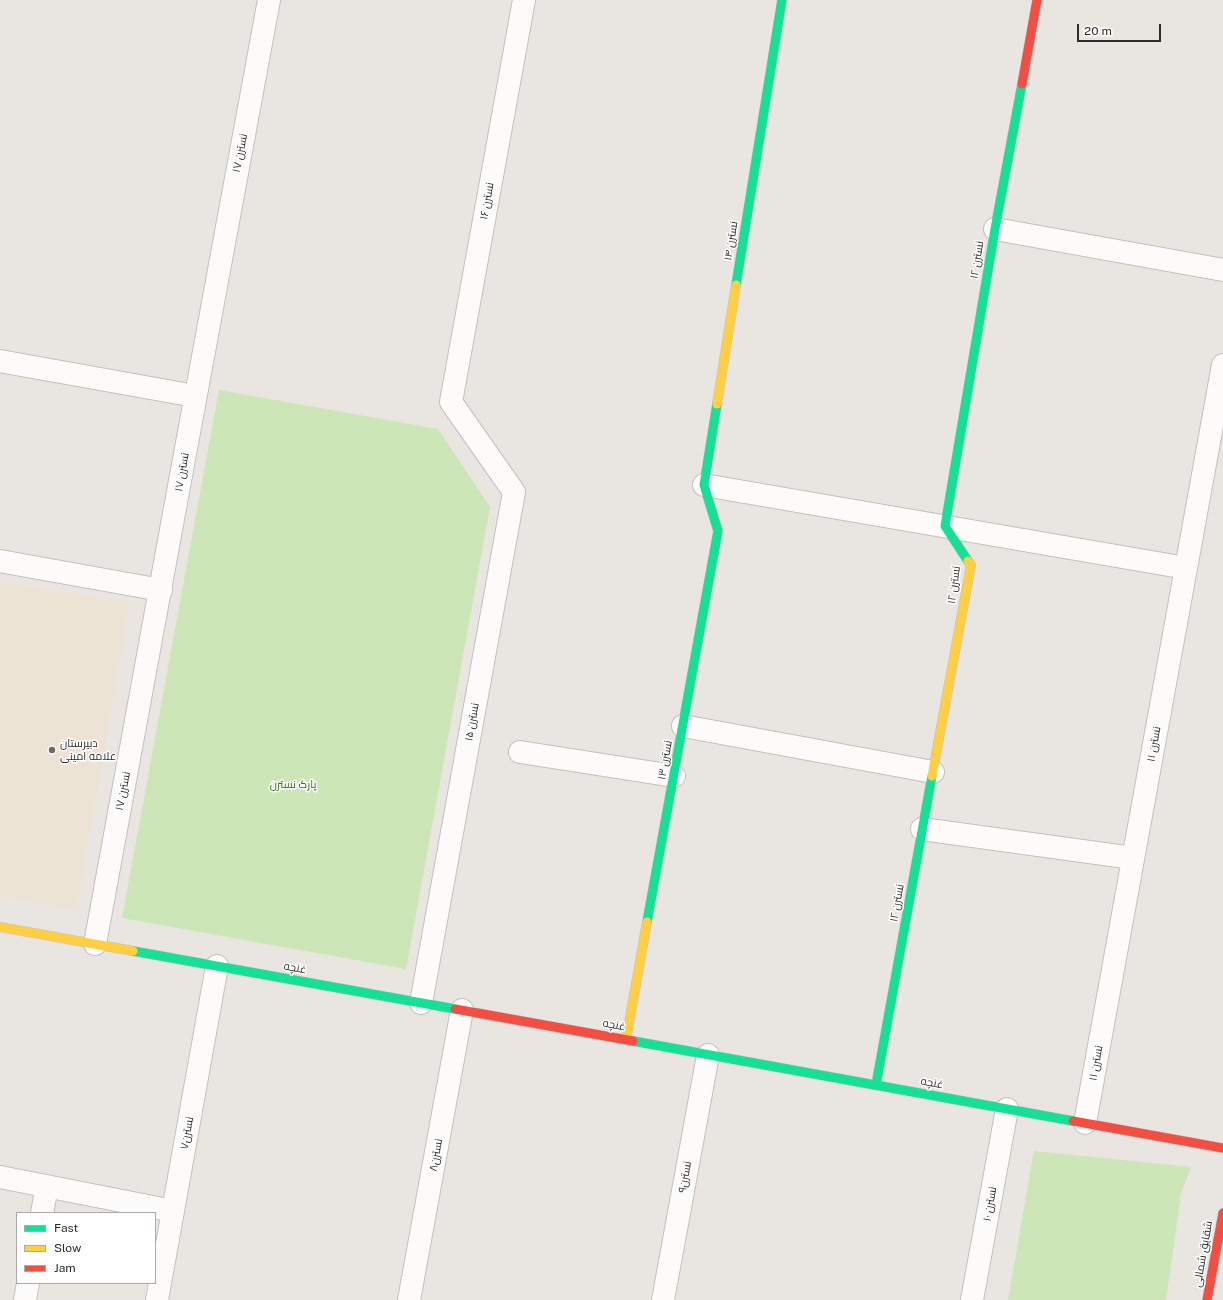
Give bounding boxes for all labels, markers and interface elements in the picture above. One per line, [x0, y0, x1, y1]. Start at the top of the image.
scale bar [1079, 16, 1163, 42]
text: 20 m [1084, 24, 1112, 38]
street label: نسترن ۱۷ [230, 133, 250, 173]
street label: نسترن ۱۶ [477, 181, 497, 221]
street label: نسترن ۱۴ [721, 220, 741, 262]
street label: نسترن ۱۲ [967, 240, 987, 280]
street label: نسترن ۱۷ [172, 452, 192, 492]
street label: نسترن ۱۲ [945, 565, 963, 605]
street label: نسترن ۱۵ [462, 702, 482, 742]
street label: نسترن ۱۱ [1144, 725, 1164, 763]
place label: دبیرستان علامه امینی [60, 737, 116, 763]
street label: نسترن ۱۳ [655, 739, 675, 781]
marker: دبیرستان علامه امینی [47, 745, 57, 755]
street label: نسترن ۱۷ [113, 771, 133, 811]
park label: پارک نسترن [270, 778, 316, 792]
street label: نسترن ۱۲ [887, 883, 907, 923]
street label: غنچه [283, 960, 307, 976]
street label: غنچه [602, 1017, 626, 1033]
street label: نسترن ۱۱ [1086, 1044, 1106, 1082]
street label: غنچه [920, 1075, 944, 1091]
street label: نسترن۷ [178, 1116, 196, 1150]
street label: نسترن۸ [427, 1138, 445, 1172]
street label: نسترن۹ [676, 1160, 694, 1194]
street label: نسترن ۱۰ [980, 1186, 1000, 1222]
legend [16, 1212, 156, 1284]
street label: شقایق شمالی [1191, 1220, 1215, 1288]
text: Fast [54, 1221, 78, 1235]
text: Slow [54, 1241, 81, 1255]
text: Jam [54, 1261, 76, 1275]

